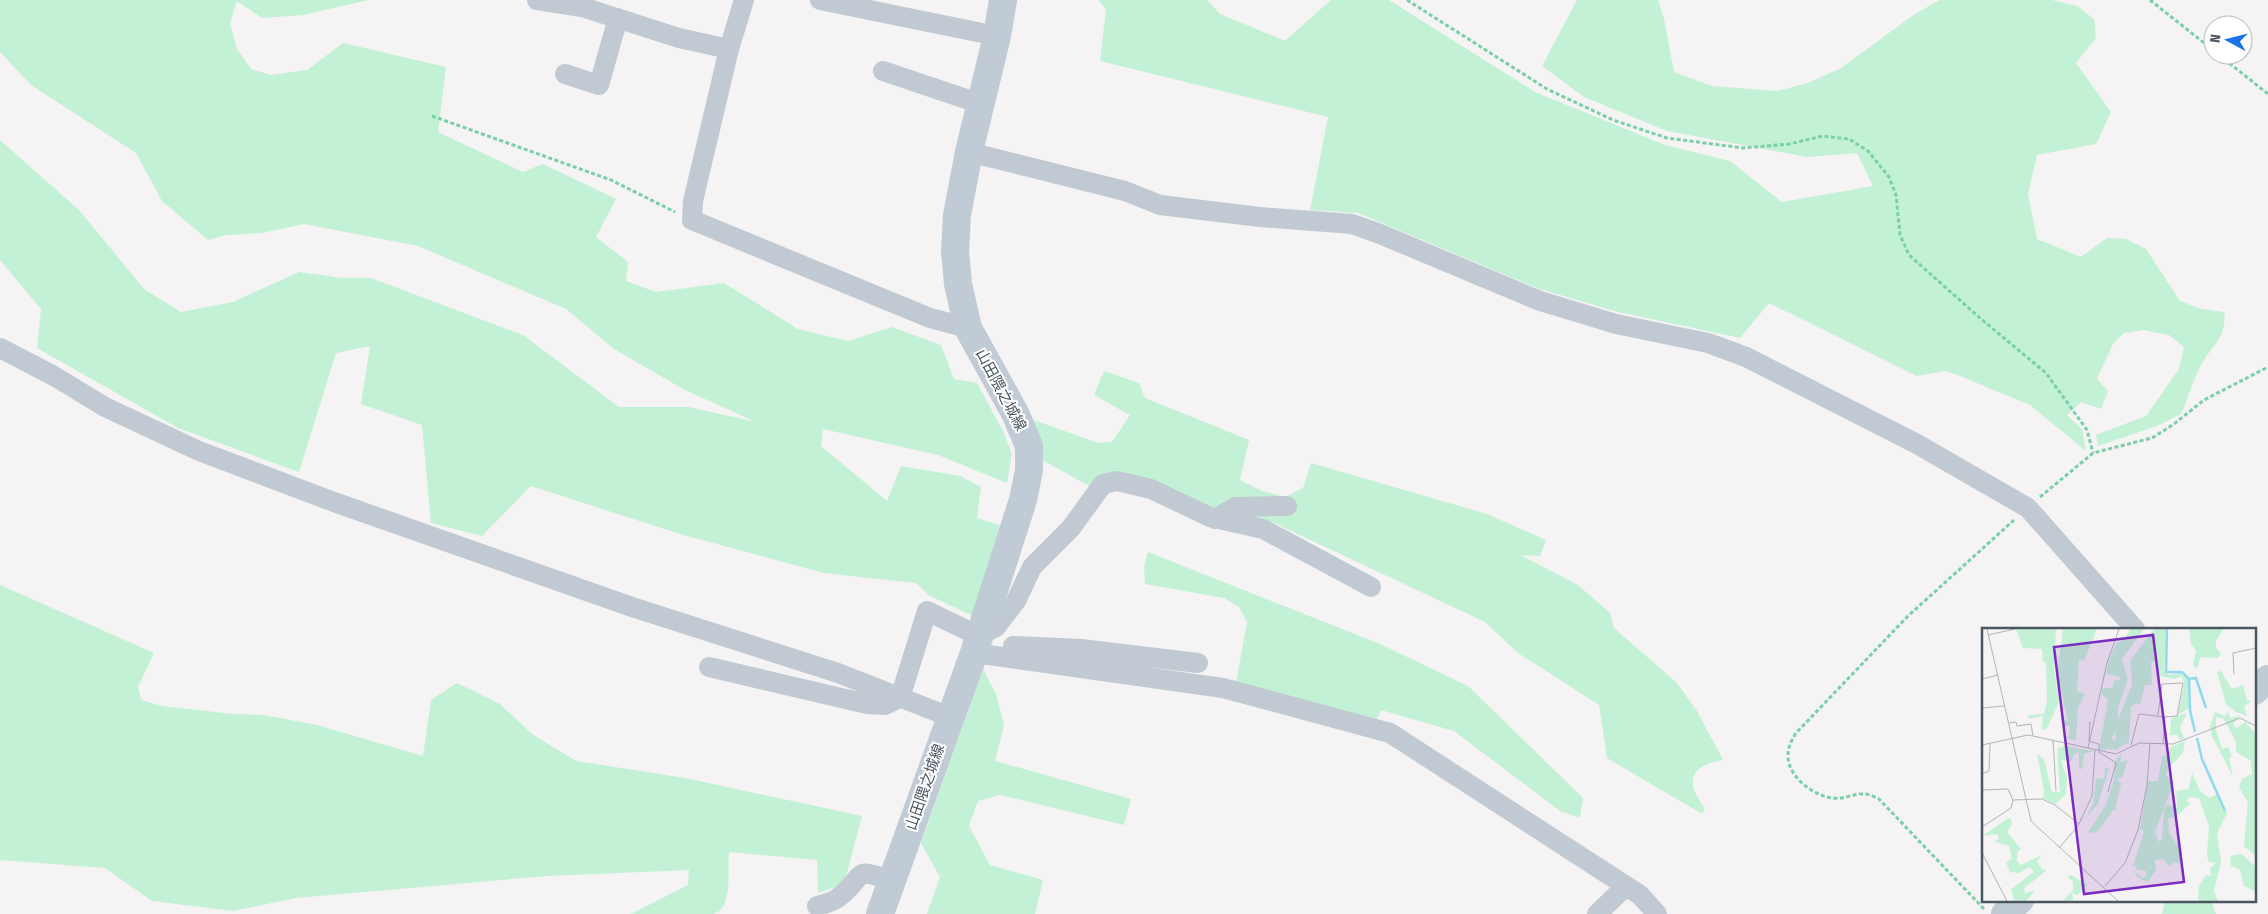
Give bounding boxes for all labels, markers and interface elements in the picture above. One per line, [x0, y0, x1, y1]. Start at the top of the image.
north arrow [2203, 15, 2253, 65]
text: N [2207, 33, 2225, 44]
street label: 山田隈之城線 [972, 346, 1030, 434]
inset map [1982, 628, 2256, 902]
street label: 山田隈之城線 [902, 742, 948, 832]

